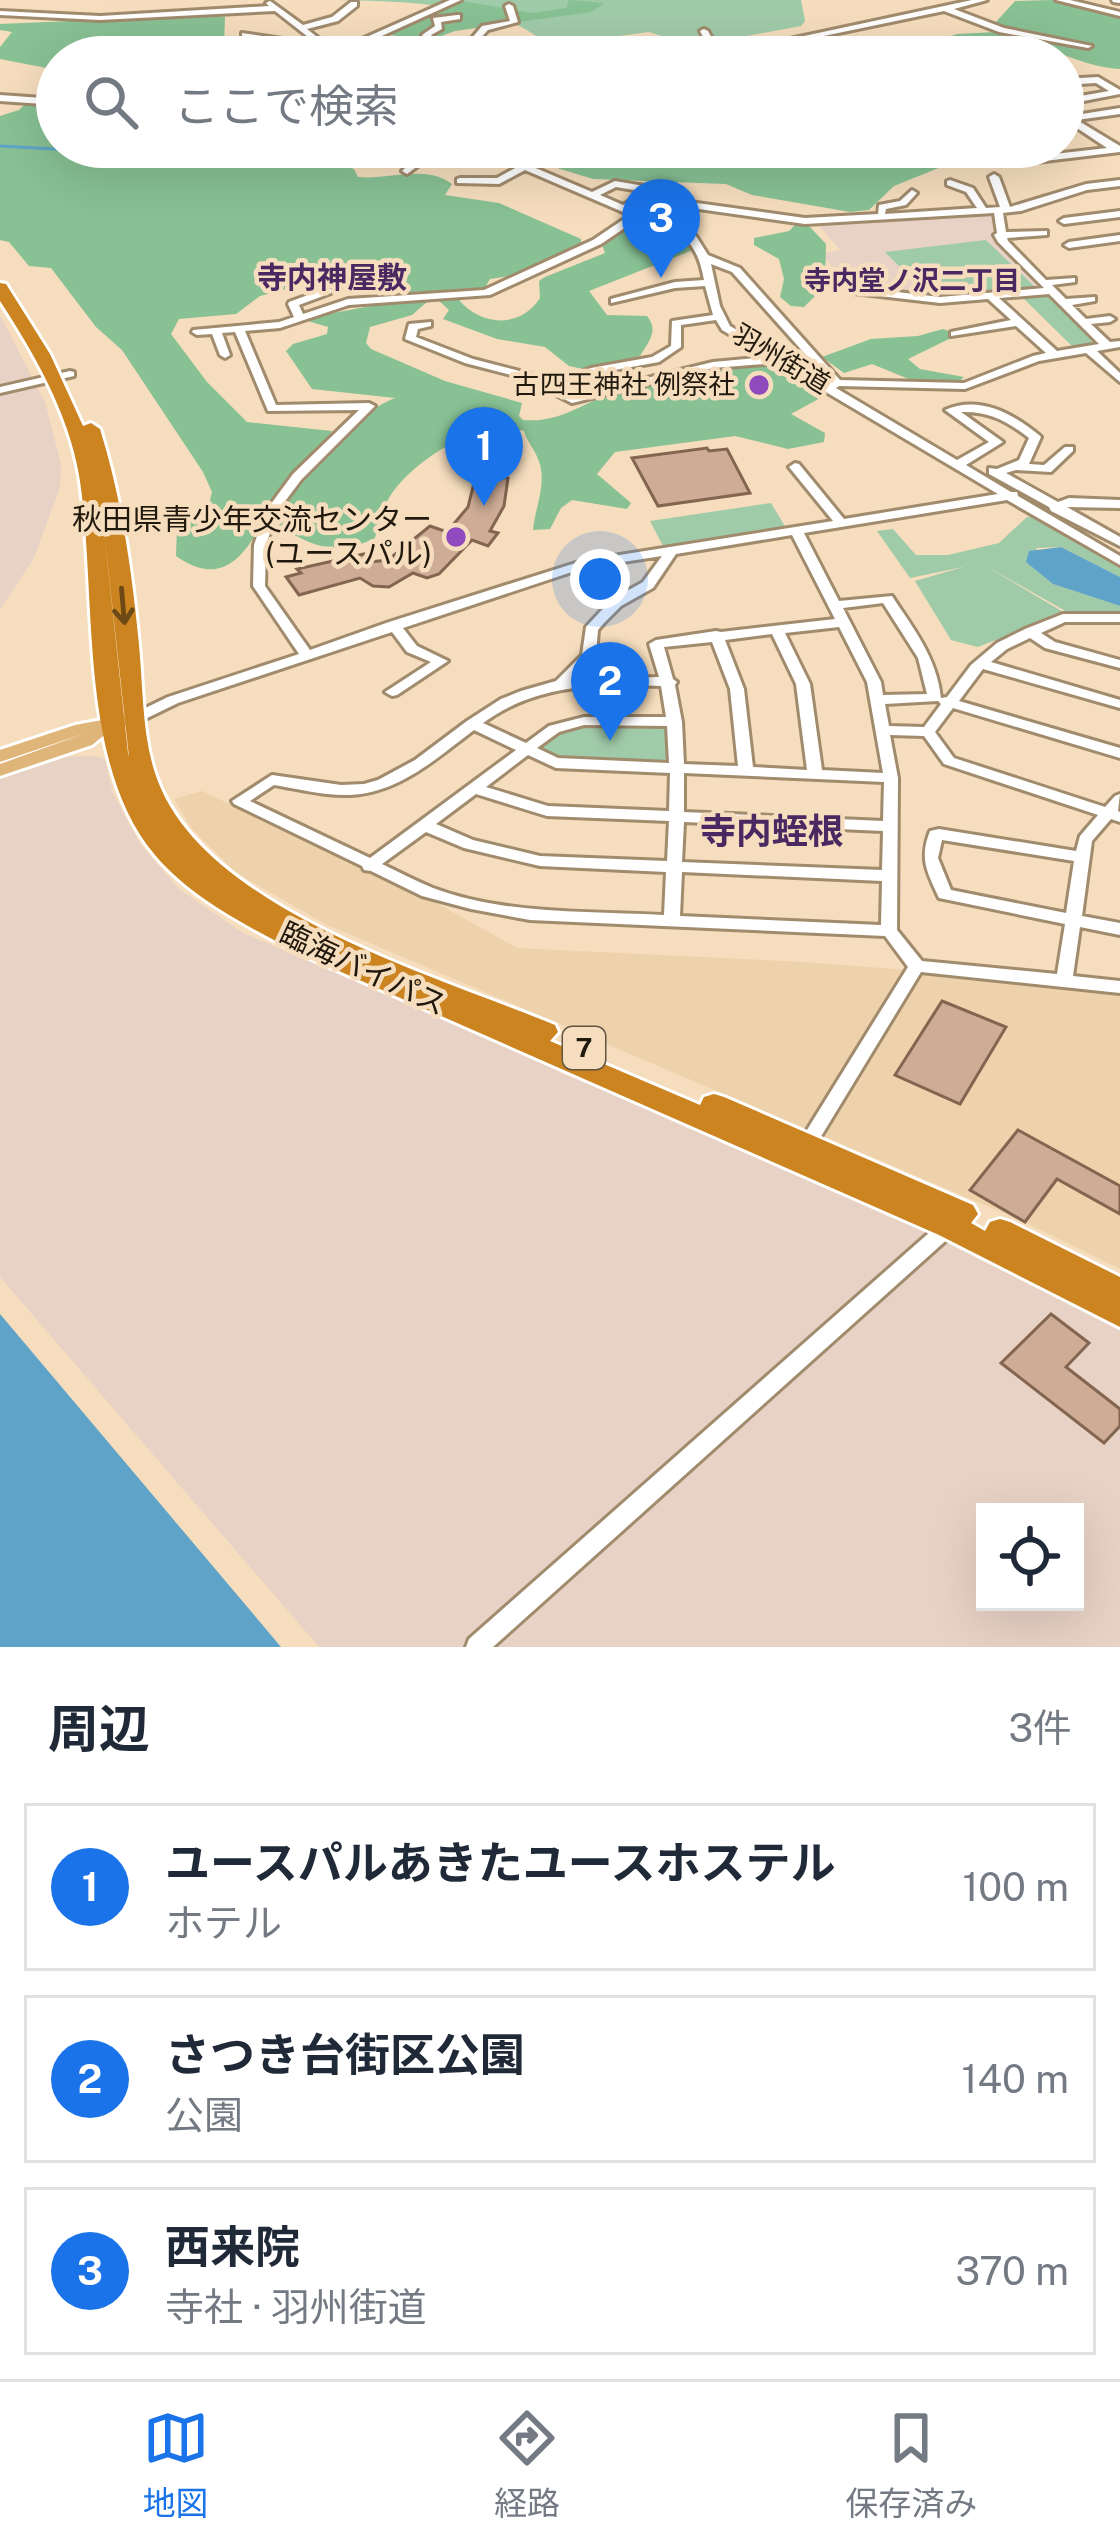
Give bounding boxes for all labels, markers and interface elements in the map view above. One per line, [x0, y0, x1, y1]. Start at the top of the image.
search box [36, 36, 1084, 168]
icon: search [78, 69, 144, 135]
text: ここで検索 [174, 79, 399, 132]
pin: 3 [622, 179, 700, 278]
district label: 寺内神屋敷 [257, 259, 407, 295]
district label: 寺内堂ノ沢二丁目 [804, 264, 1020, 296]
street label: 羽州街道 [727, 317, 836, 400]
place label: 古四王神社 例祭社 [512, 368, 735, 400]
marker: 古四王神社 例祭社 [746, 372, 772, 398]
pin: 1 [445, 407, 523, 506]
place label: 秋田県青少年交流センター (ユースパル) [72, 501, 432, 571]
marker: 秋田県青少年交流センター (ユースパル) [443, 524, 469, 550]
your location [570, 549, 630, 609]
one-way arrow [112, 586, 135, 625]
pin: 2 [571, 642, 649, 741]
district label: 寺内蛭根 [700, 810, 844, 852]
street label: 臨海バイパス [275, 914, 452, 1022]
road number: 7 [563, 1027, 605, 1069]
map controls [976, 1503, 1084, 1611]
button: locate [976, 1503, 1084, 1611]
text: 周辺 [48, 1699, 150, 1758]
text: 3件 [1008, 1705, 1072, 1751]
text: ユースパルあきたユースホステル [165, 1836, 836, 1889]
text: 1 [82, 1864, 98, 1910]
text: 100 m [962, 1864, 1069, 1910]
text: ホテル [165, 1900, 282, 1946]
text: さつき台街区公園 [165, 2028, 525, 2081]
text: 2 [78, 2056, 102, 2102]
text: 140 m [962, 2056, 1069, 2102]
text: 公園 [165, 2092, 243, 2138]
text: 西来院 [165, 2220, 300, 2273]
text: 3 [77, 2248, 103, 2294]
text: 370 m [955, 2248, 1069, 2294]
text: 寺社 · 羽州街道 [165, 2284, 427, 2330]
tab: 地図 [143, 2405, 209, 2525]
tab: 経路 [494, 2405, 560, 2525]
tab: 保存済み [845, 2405, 977, 2525]

